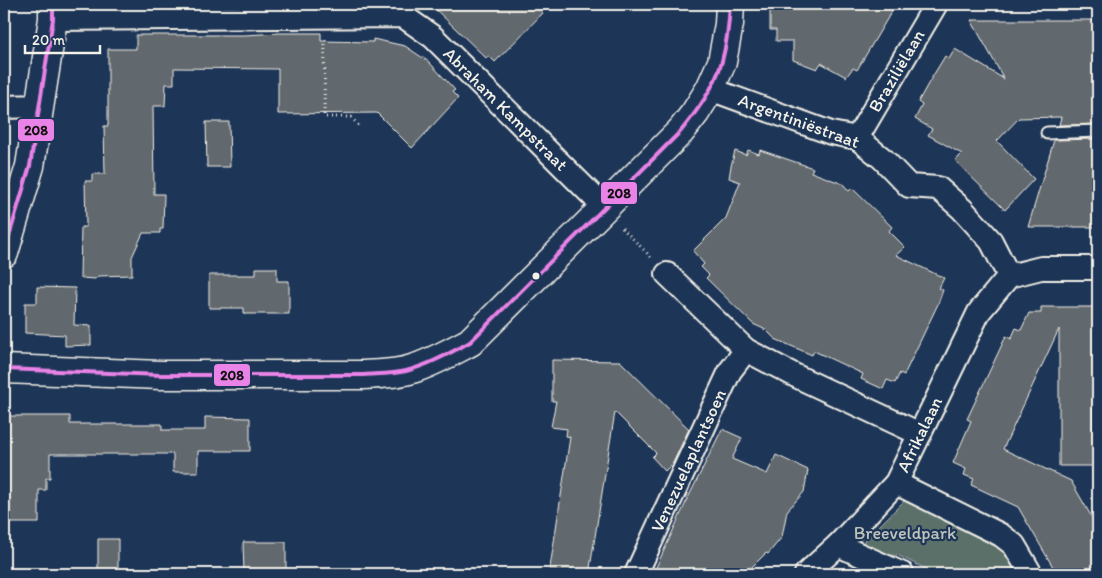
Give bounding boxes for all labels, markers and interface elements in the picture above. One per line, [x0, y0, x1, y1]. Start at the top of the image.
scale bar [25, 22, 100, 54]
street label: Braziliëlaan [864, 25, 930, 116]
text: 20 m [32, 31, 66, 49]
street label: Abraham Kampstraat [439, 43, 573, 176]
street label: Argentiniëstraat [735, 89, 863, 153]
line badge: 208 [17, 118, 55, 142]
text: 208 [24, 122, 48, 139]
line badge: 208 [600, 181, 638, 205]
text: 208 [607, 185, 631, 202]
unlabelled marker [531, 271, 541, 281]
line badge: 208 [213, 363, 251, 387]
text: 208 [220, 367, 244, 384]
street label: Venezuelaplantsoen [646, 386, 731, 536]
street label: Afrikalaan [892, 393, 947, 476]
park label: Breeveldpark [854, 522, 957, 544]

